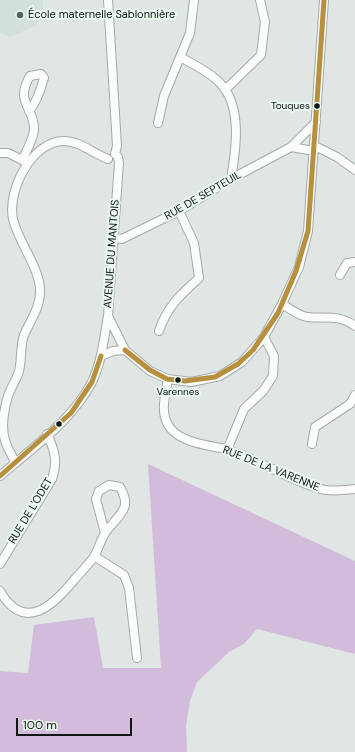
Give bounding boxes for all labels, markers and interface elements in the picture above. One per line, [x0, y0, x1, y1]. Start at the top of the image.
place label: École maternelle Sablonnière [28, 8, 175, 22]
marker: École maternelle Sablonnière [15, 10, 25, 20]
place label: Touques [271, 100, 310, 112]
marker: Touques [312, 101, 322, 111]
street label: RUE DE SEPTEUIL [162, 169, 244, 223]
street label: AVENUE DU MANTOIS [102, 199, 122, 309]
marker: Varennes [173, 375, 183, 385]
place label: Varennes [157, 386, 199, 398]
unlabelled marker [54, 419, 64, 429]
street label: RUE DE LA VARENNE [221, 444, 321, 494]
street label: RUE DE L'ODET [6, 475, 56, 547]
scale bar [18, 710, 134, 736]
text: 100 m [23, 717, 57, 733]

